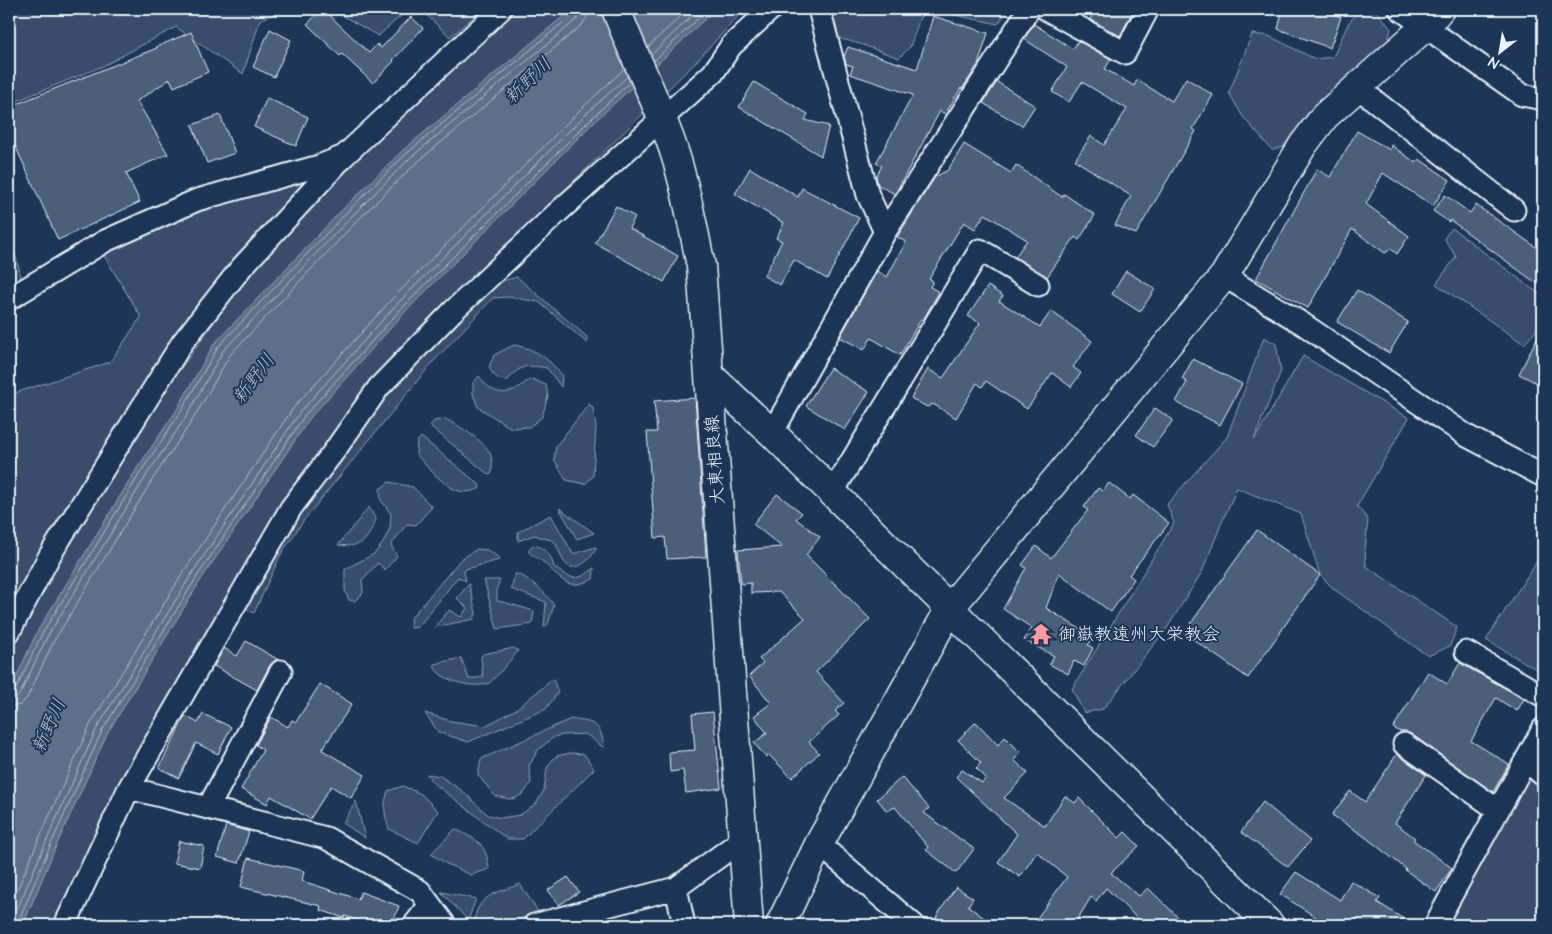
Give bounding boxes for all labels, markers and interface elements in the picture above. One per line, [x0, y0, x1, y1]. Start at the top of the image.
north arrow [1474, 28, 1524, 78]
water label: 新野川 [498, 51, 558, 111]
text: N [1485, 51, 1503, 73]
water label: 新野川 [226, 348, 282, 410]
street label: 大東相良線 [699, 414, 731, 506]
temple icon: 御嶽教遠州大栄教会 [1028, 621, 1054, 647]
place label: 御嶽教遠州大栄教会 [1058, 622, 1220, 647]
water label: 新野川 [25, 694, 73, 758]

